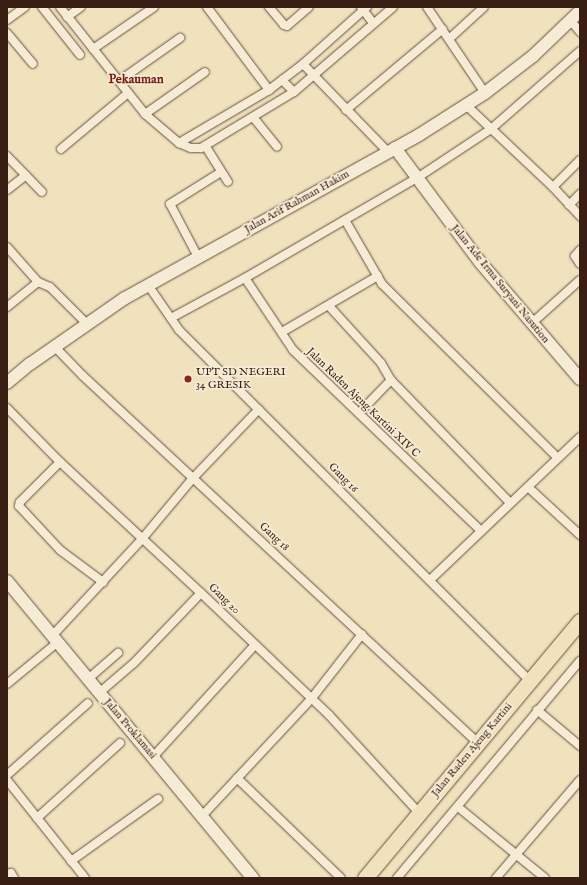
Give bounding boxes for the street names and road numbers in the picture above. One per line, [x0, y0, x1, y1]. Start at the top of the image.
street label: Jalan Arif Rahman Hakim [242, 168, 352, 236]
street label: Jalan Ade Irma Suryani Nasution [448, 222, 552, 346]
street label: Jalan Raden Ajeng Kartini XIV C [304, 345, 422, 461]
street label: Gang 16 [325, 460, 361, 496]
street label: Gang 18 [256, 520, 292, 554]
street label: Gang 20 [206, 581, 242, 617]
street label: Jalan Proklamasi [101, 696, 159, 762]
street label: Jalan Raden Ajeng Kartini [429, 700, 515, 800]

